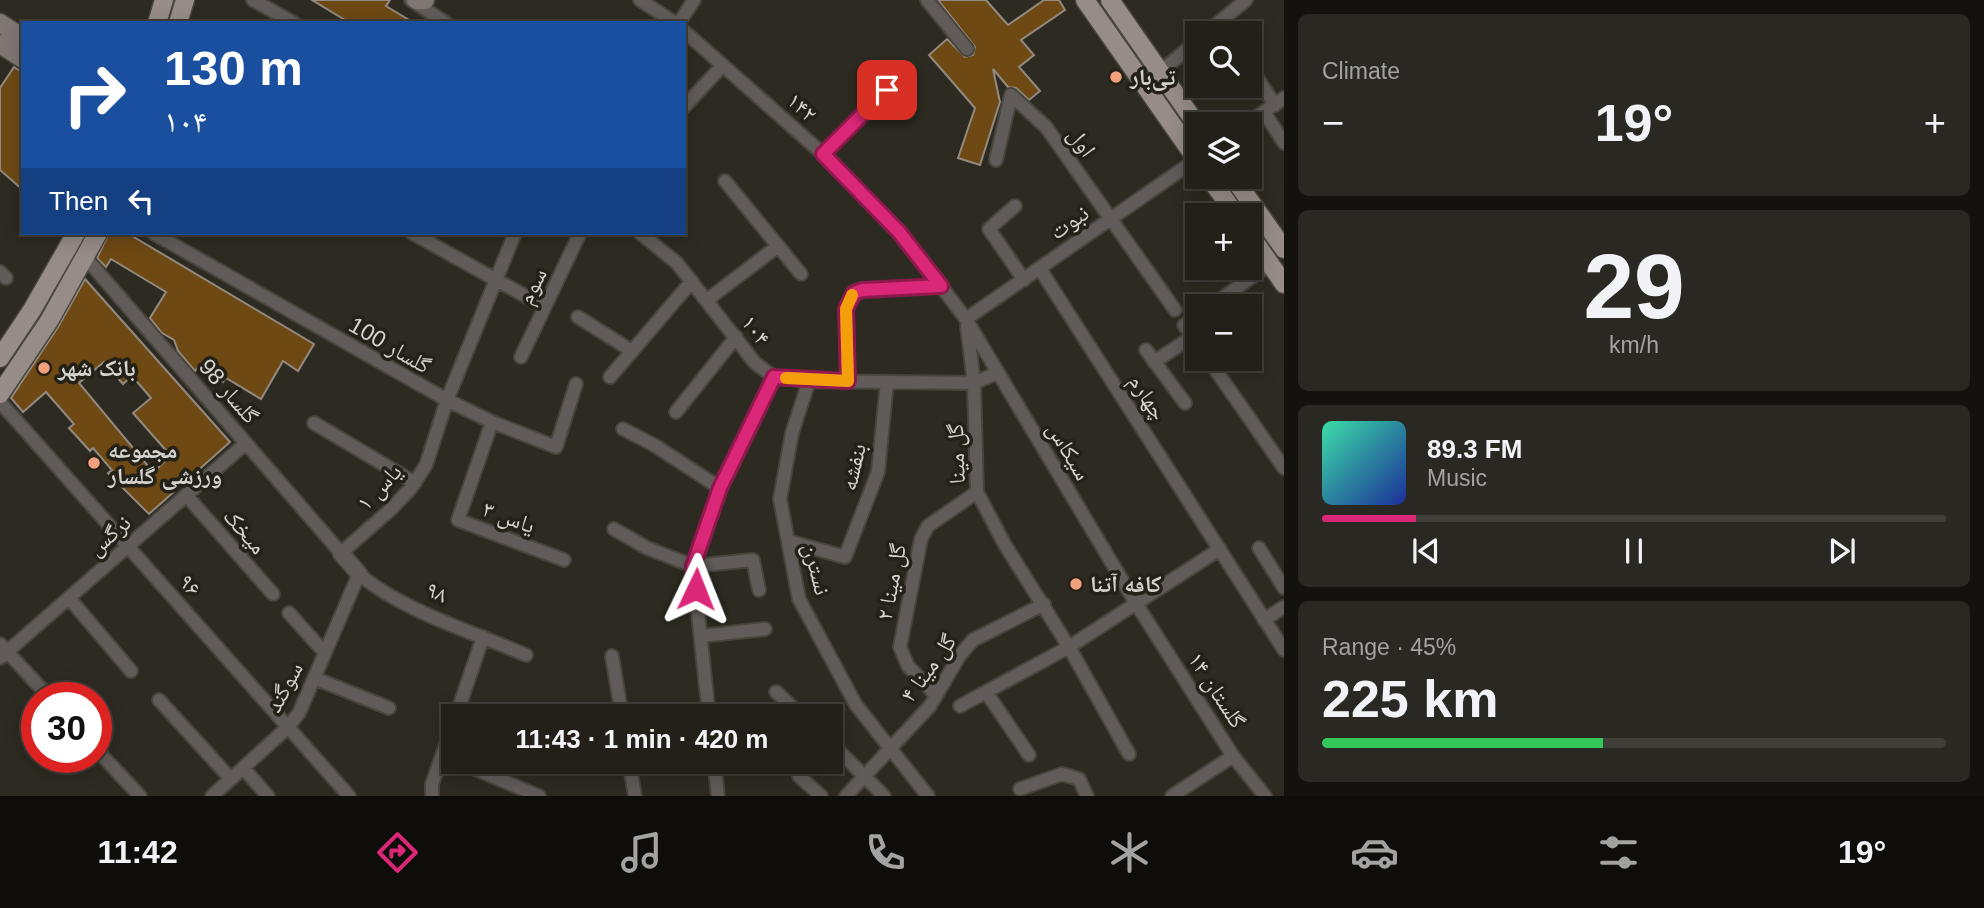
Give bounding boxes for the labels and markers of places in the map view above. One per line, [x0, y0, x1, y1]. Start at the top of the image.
pin [857, 60, 917, 120]
place label: تی‌بار [1129, 64, 1176, 91]
marker: تی‌بار [1108, 69, 1124, 85]
place label: بانک شهر [57, 355, 136, 382]
marker: بانک شهر [36, 360, 52, 376]
place label: مجموعه ورزشی گلسار [107, 437, 222, 490]
marker: مجموعه ورزشی گلسار [86, 455, 102, 471]
place label: کافه آتنا [1090, 571, 1162, 597]
marker: کافه آتنا [1068, 576, 1084, 592]

